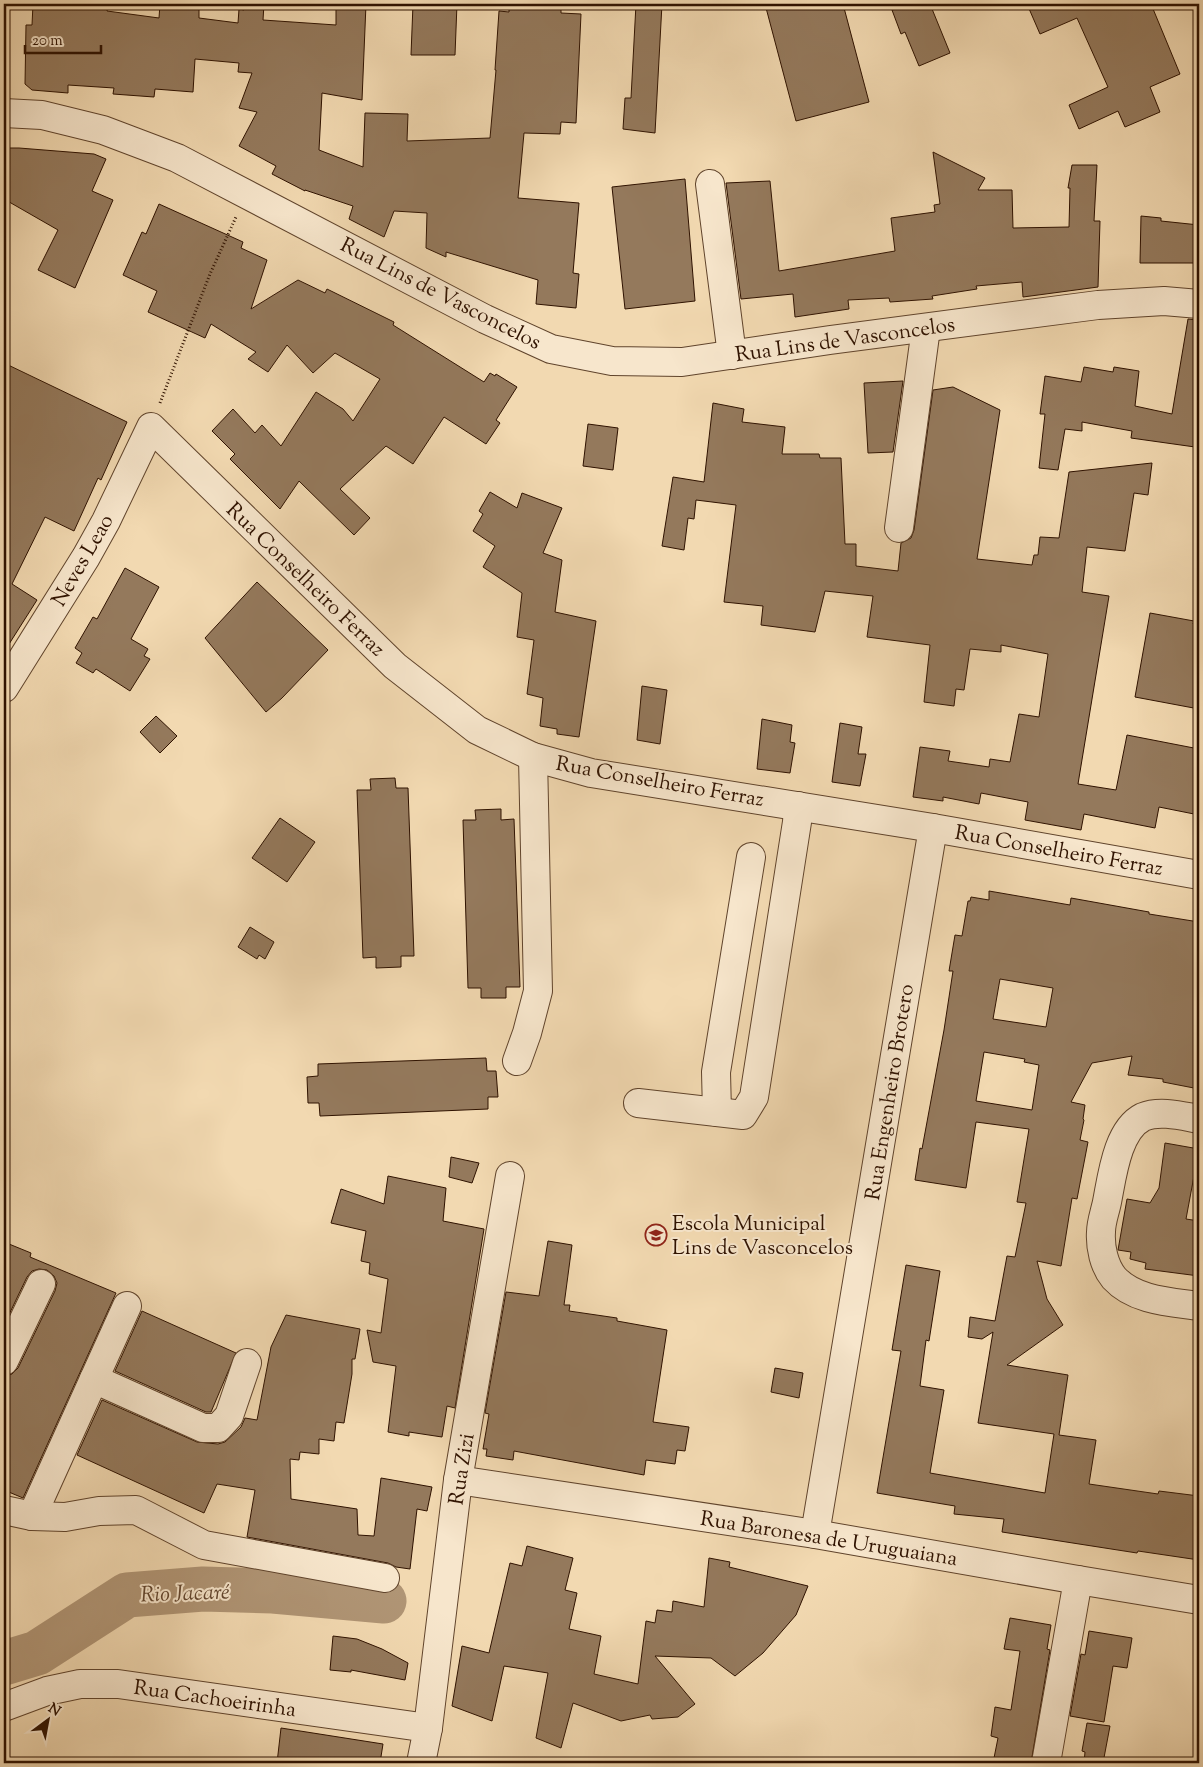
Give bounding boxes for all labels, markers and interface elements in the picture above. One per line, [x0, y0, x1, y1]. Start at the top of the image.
scale bar [25, 22, 101, 54]
text: 20 m [32, 31, 63, 52]
street label: Rua Lins de Vasconcelos [334, 231, 546, 358]
street label: Rua Lins de Vasconcelos [733, 311, 957, 371]
street label: Rua Conselheiro Ferraz [218, 496, 391, 664]
street label: Neves Leao [45, 509, 122, 613]
street label: Rua Conselheiro Ferraz [553, 750, 766, 816]
street label: Rua Conselheiro Ferraz [952, 819, 1165, 885]
street label: Rua Engenheiro Brotero [859, 982, 923, 1202]
place label: Escola Municipal Lins de Vasconcelos [672, 1210, 853, 1264]
school or university icon: Escola Municipal Lins de Vasconcelos [644, 1223, 668, 1247]
street label: Rua Zizi [442, 1431, 483, 1507]
street label: Rua Baronesa de Uruguaiana [698, 1505, 960, 1575]
water label: Rio Jacaré [140, 1577, 230, 1613]
street label: Rua Cachoeirinha [132, 1674, 298, 1726]
north arrow [22, 1694, 72, 1744]
text: N [44, 1699, 64, 1722]

